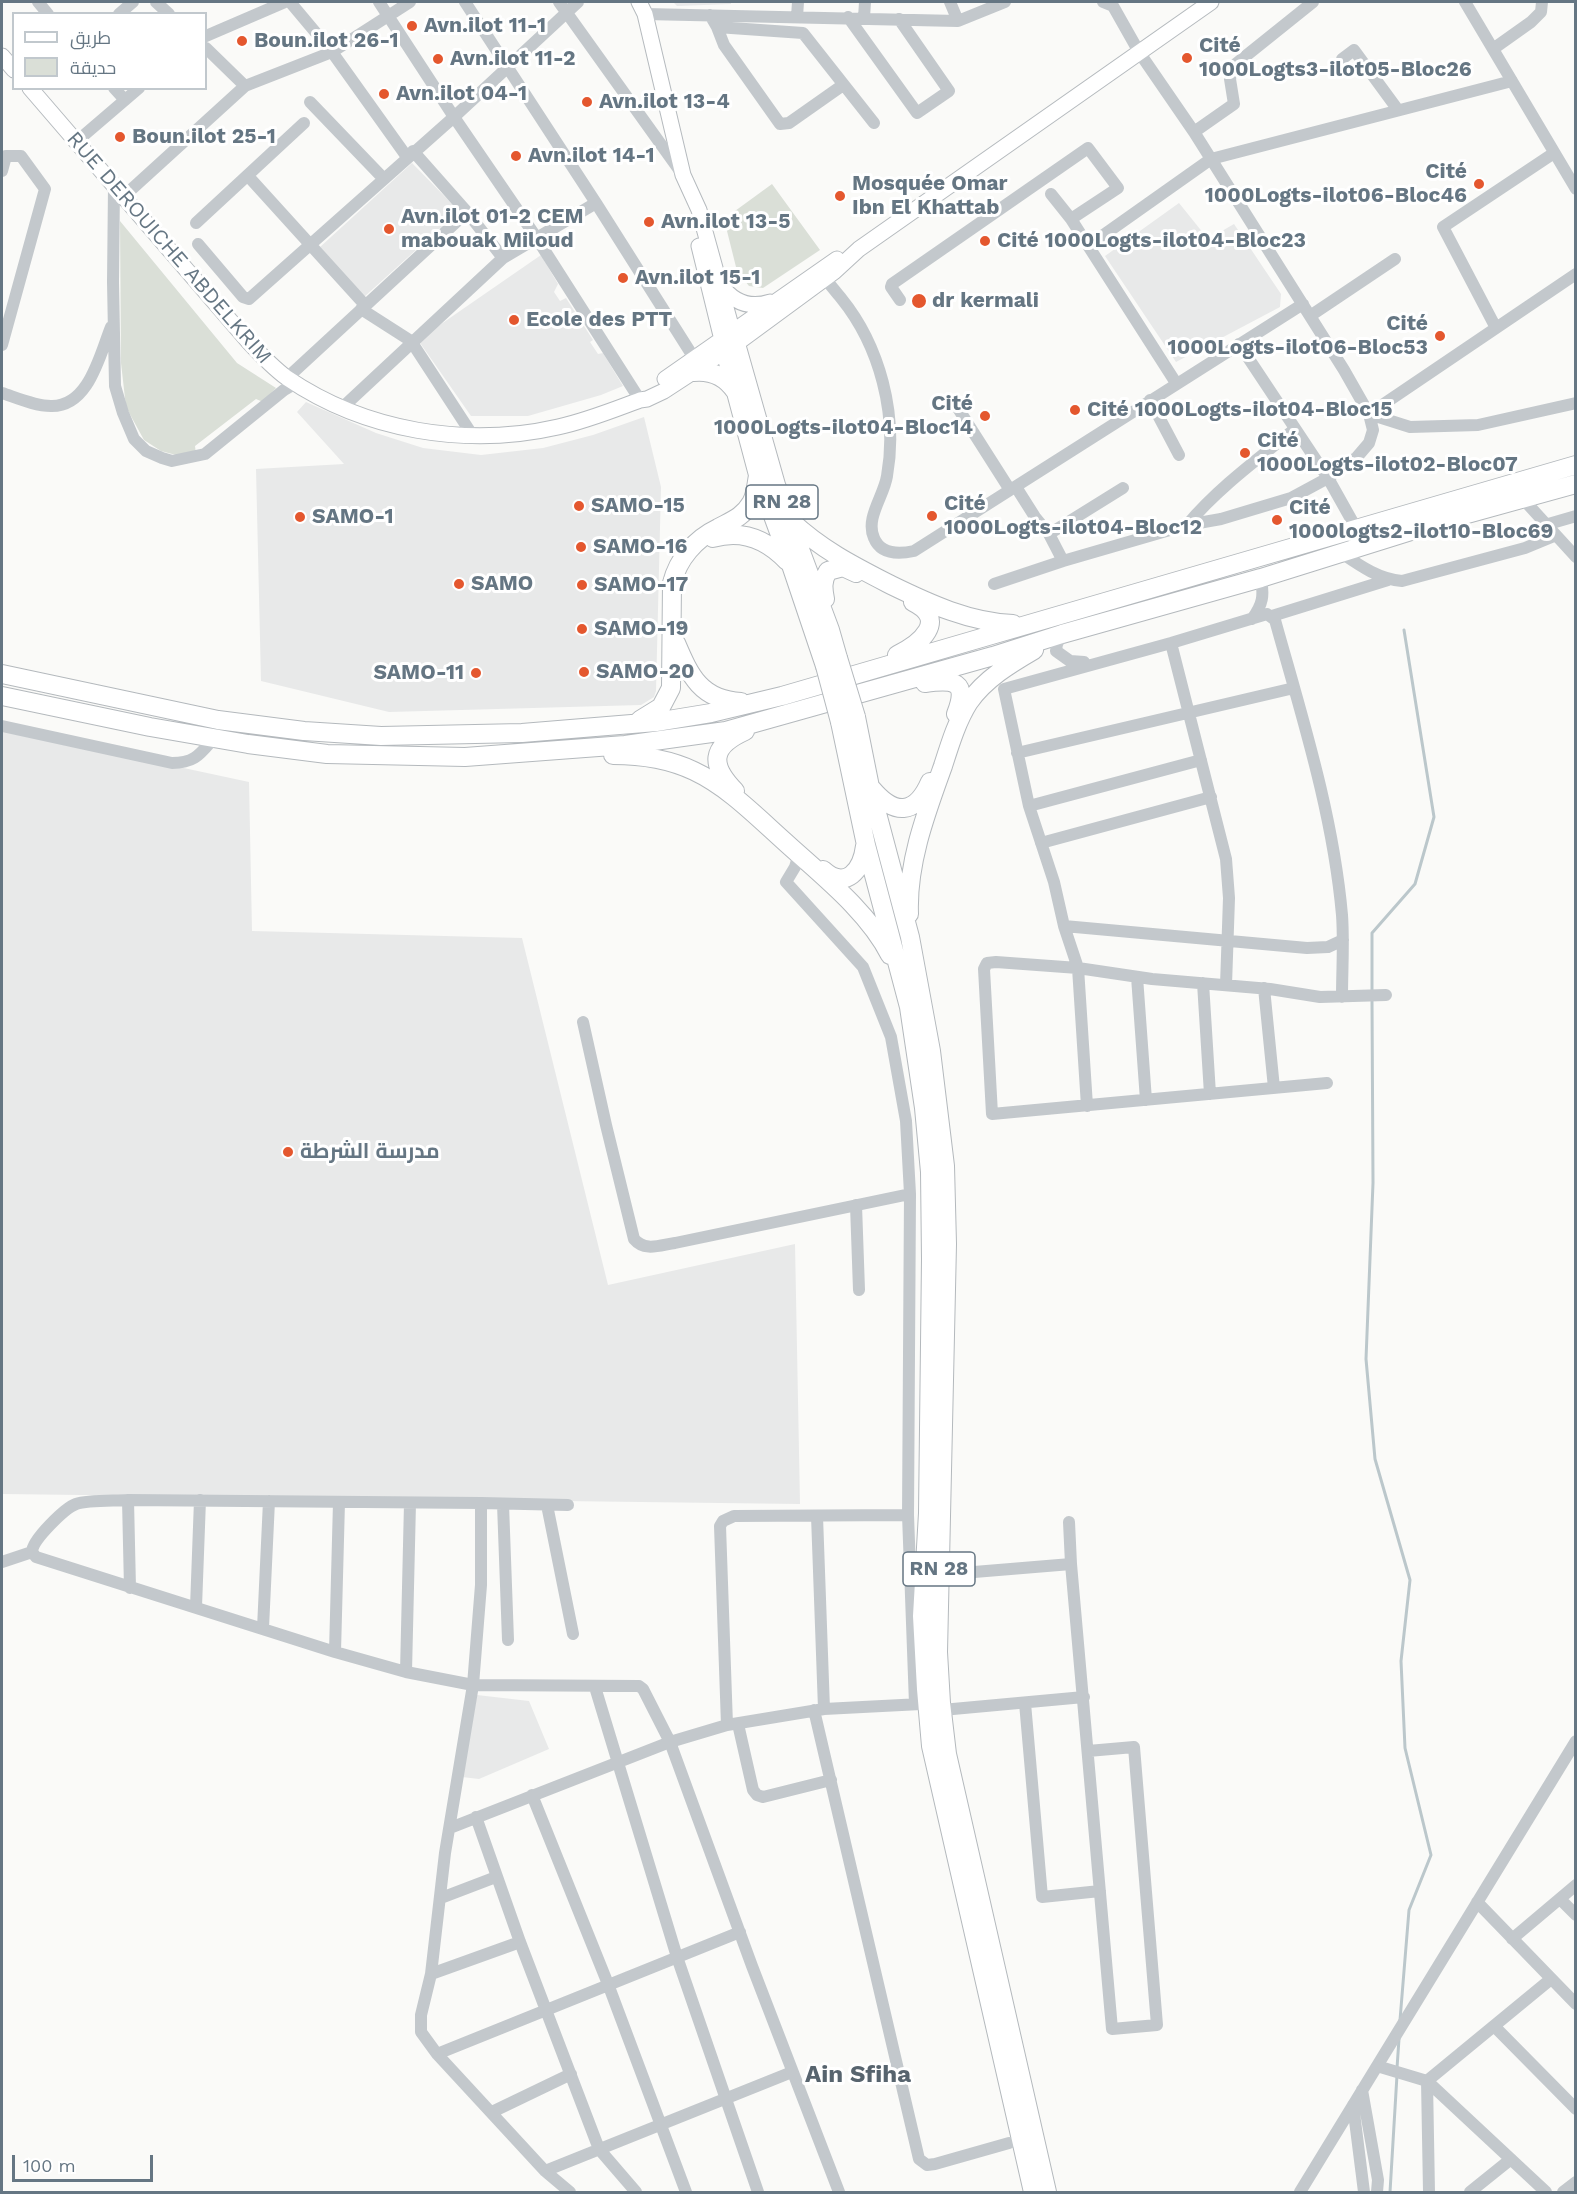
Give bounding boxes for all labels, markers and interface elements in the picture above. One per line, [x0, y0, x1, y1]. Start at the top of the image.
legend [12, 12, 207, 90]
place label: Avn.ilot 11-1 [424, 13, 546, 39]
marker: Avn.ilot 11-1 [405, 19, 419, 33]
text: طريق [70, 27, 111, 48]
place label: Boun.ilot 26-1 [254, 28, 398, 54]
place label: Cité 1000Logts3-ilot05-Bloc26 [1199, 33, 1472, 83]
marker: Boun.ilot 26-1 [235, 34, 249, 48]
place label: Avn.ilot 11-2 [450, 46, 575, 72]
marker: Cité 1000Logts3-ilot05-Bloc26 [1180, 51, 1194, 65]
marker: Avn.ilot 11-2 [431, 52, 445, 66]
text: حديقة [70, 57, 116, 78]
place label: Avn.ilot 04-1 [396, 81, 527, 107]
marker: Avn.ilot 04-1 [377, 87, 391, 101]
place label: Avn.ilot 13-4 [599, 89, 730, 115]
marker: Avn.ilot 13-4 [580, 95, 594, 109]
place label: Boun.ilot 25-1 [132, 124, 276, 150]
street label: RUE DEROUICHE ABDELKRIM [61, 127, 277, 369]
marker: Boun.ilot 25-1 [113, 130, 127, 144]
place label: Avn.ilot 14-1 [528, 143, 655, 169]
marker: Avn.ilot 14-1 [509, 149, 523, 163]
place label: Cité 1000Logts-ilot06-Bloc46 [1205, 159, 1467, 209]
place label: Mosquée Omar Ibn El Khattab [852, 171, 1008, 221]
marker: Cité 1000Logts-ilot06-Bloc46 [1472, 177, 1486, 191]
marker: Mosquée Omar Ibn El Khattab [833, 189, 847, 203]
place label: Avn.ilot 01-2 CEM mabouak Miloud [401, 204, 584, 254]
place label: Avn.ilot 13-5 [661, 209, 791, 235]
marker: Avn.ilot 13-5 [642, 215, 656, 229]
marker: Avn.ilot 01-2 CEM mabouak Miloud [382, 222, 396, 236]
place label: Cité 1000Logts-ilot04-Bloc23 [997, 228, 1306, 254]
marker: Cité 1000Logts-ilot04-Bloc23 [978, 234, 992, 248]
place label: Avn.ilot 15-1 [635, 265, 760, 291]
marker: Avn.ilot 15-1 [616, 271, 630, 285]
place label: dr kermali [932, 288, 1039, 314]
marker: dr kermali [910, 292, 928, 310]
place label: Ecole des PTT [526, 307, 672, 333]
place label: Cité 1000Logts-ilot06-Bloc53 [1168, 311, 1428, 361]
marker: Ecole des PTT [507, 313, 521, 327]
marker: Cité 1000Logts-ilot06-Bloc53 [1433, 329, 1447, 343]
place label: Cité 1000Logts-ilot04-Bloc14 [714, 391, 973, 441]
place label: Cité 1000Logts-ilot04-Bloc15 [1087, 397, 1392, 423]
marker: Cité 1000Logts-ilot04-Bloc15 [1068, 403, 1082, 417]
marker: Cité 1000Logts-ilot04-Bloc14 [978, 409, 992, 423]
place label: Cité 1000Logts-ilot02-Bloc07 [1257, 428, 1518, 478]
marker: Cité 1000Logts-ilot02-Bloc07 [1238, 446, 1252, 460]
road number: RN 28 [746, 485, 818, 519]
place label: Cité 1000Logts-ilot04-Bloc12 [944, 491, 1202, 541]
place label: SAMO-15 [591, 493, 685, 519]
place label: Cité 1000logts2-ilot10-Bloc69 [1289, 495, 1553, 545]
marker: SAMO-15 [572, 499, 586, 513]
place label: SAMO-1 [312, 504, 394, 530]
marker: Cité 1000Logts-ilot04-Bloc12 [925, 509, 939, 523]
marker: SAMO-1 [293, 510, 307, 524]
marker: Cité 1000logts2-ilot10-Bloc69 [1270, 513, 1284, 527]
place label: SAMO-16 [593, 534, 687, 560]
marker: SAMO-16 [574, 540, 588, 554]
place label: SAMO [471, 571, 533, 597]
place label: SAMO-17 [594, 572, 688, 598]
marker: SAMO [452, 577, 466, 591]
marker: SAMO-17 [575, 578, 589, 592]
place label: SAMO-19 [594, 616, 688, 642]
marker: SAMO-19 [575, 622, 589, 636]
place label: SAMO-20 [596, 659, 694, 685]
place label: SAMO-11 [373, 660, 464, 686]
marker: SAMO-20 [577, 665, 591, 679]
marker: SAMO-11 [469, 666, 483, 680]
place label: مدرسة الشرطة [300, 1139, 440, 1165]
marker: مدرسة الشرطة [281, 1145, 295, 1159]
road number: RN 28 [903, 1552, 975, 1586]
district label: Ain Sfiha [805, 2061, 911, 2089]
scale bar [15, 2143, 156, 2181]
text: 100 m [23, 2155, 76, 2176]

